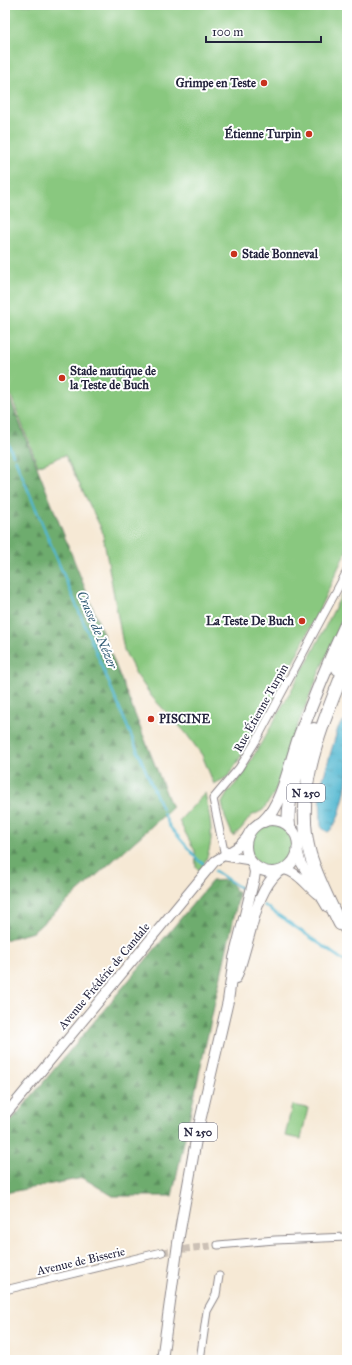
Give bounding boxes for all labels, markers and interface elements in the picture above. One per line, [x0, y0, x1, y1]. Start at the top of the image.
scale bar [206, 18, 321, 44]
text: 100 m [212, 25, 243, 39]
place label: Grimpe en Teste [176, 76, 256, 91]
marker: Grimpe en Teste [259, 78, 269, 88]
place label: Étienne Turpin [225, 125, 302, 142]
marker: Étienne Turpin [304, 129, 314, 139]
place label: Stade Bonneval [242, 247, 319, 261]
marker: Stade Bonneval [229, 249, 239, 259]
place label: Stade nautique de la Teste de Buch [69, 364, 156, 392]
marker: Stade nautique de la Teste de Buch [57, 373, 67, 383]
water label: Crasse de Nézer [73, 589, 121, 672]
place label: La Teste De Buch [206, 614, 294, 628]
marker: La Teste De Buch [297, 616, 307, 626]
street label: Rue Étienne Turpin [229, 660, 291, 755]
place label: PISCINE [159, 712, 210, 726]
marker: PISCINE [146, 714, 156, 724]
road number: N 250 [287, 784, 325, 802]
street label: Avenue Frédéric de Candale [55, 920, 153, 1033]
road number: N 250 [179, 1123, 217, 1141]
street label: Avenue de Bisserie [35, 1244, 126, 1278]

